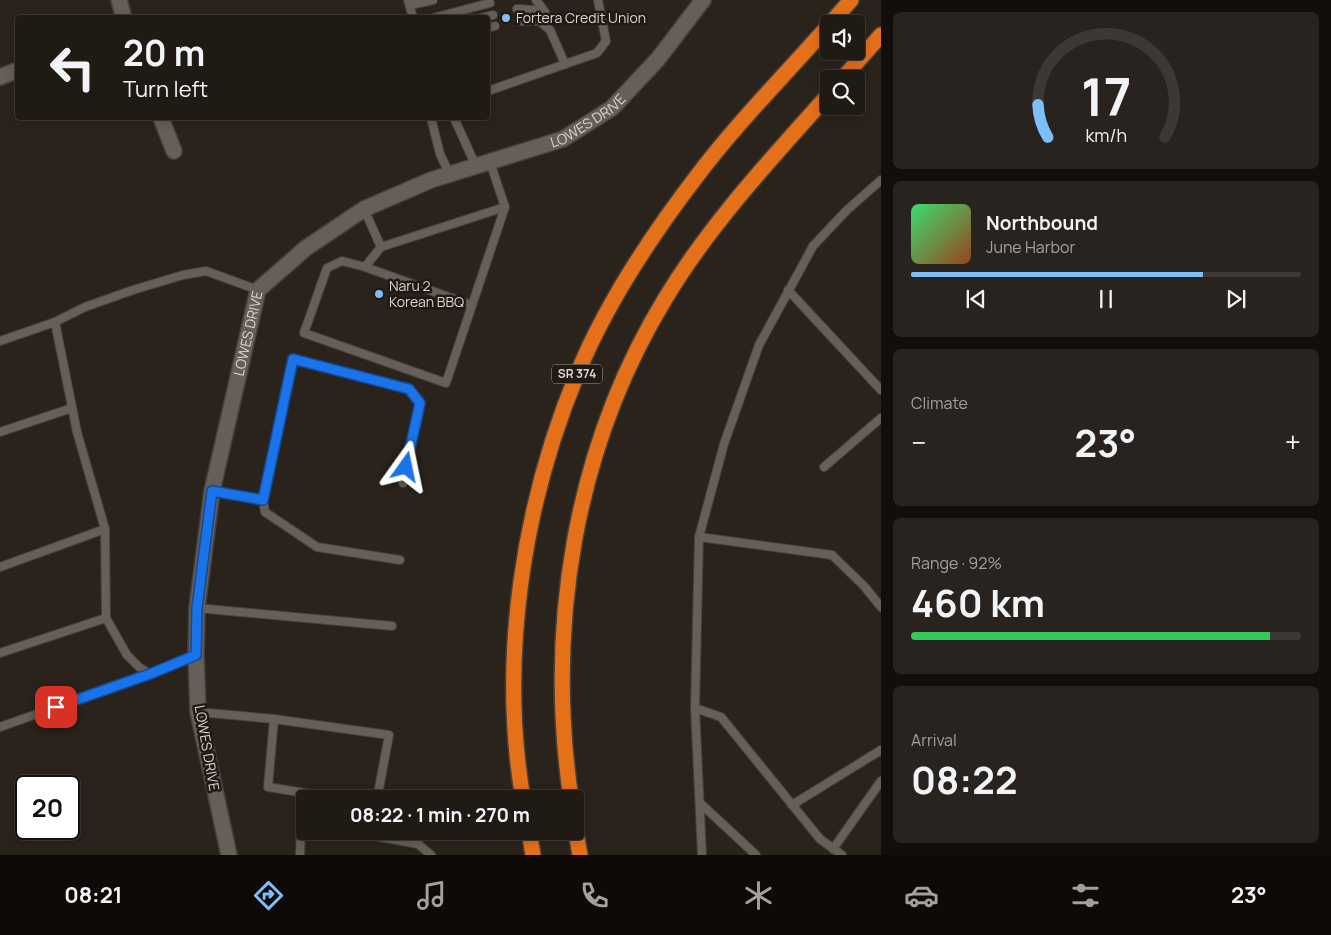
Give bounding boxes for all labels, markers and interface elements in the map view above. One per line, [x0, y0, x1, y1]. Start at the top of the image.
place label: Fortera Credit Union [516, 8, 646, 27]
marker: Fortera Credit Union [500, 12, 512, 24]
map controls [820, 15, 865, 115]
button: sound [820, 15, 865, 60]
text: 20 m [123, 29, 205, 77]
icon: left [40, 35, 105, 100]
text: 17 [1081, 61, 1131, 132]
button: search [820, 70, 865, 115]
text: Turn left [123, 74, 208, 104]
street label: LOWES DRIVE [548, 90, 629, 151]
text: km/h [1085, 123, 1127, 147]
text: Northbound [986, 210, 1098, 236]
text: June Harbor [986, 236, 1075, 258]
place label: Naru 2 Korean BBQ [389, 276, 464, 311]
icon: previous [962, 285, 990, 313]
icon: pause [1092, 285, 1120, 313]
icon: next [1222, 285, 1250, 313]
marker: Naru 2 Korean BBQ [373, 288, 385, 300]
street label: LOWES DRIVE [229, 289, 267, 378]
road number: SR 374 [552, 364, 602, 384]
text: Climate [911, 392, 968, 414]
text: 23° [1075, 416, 1136, 468]
text: − [911, 423, 926, 461]
text: + [1285, 423, 1301, 461]
position arrow [379, 440, 431, 492]
text: Range · 92% [911, 552, 1002, 574]
text: 460 km [911, 576, 1045, 628]
pin [35, 686, 77, 728]
icon: arrive [42, 693, 70, 721]
street label: LOWES DRIVE [191, 704, 224, 792]
text: Arrival [911, 729, 957, 751]
text: 08:22 [911, 753, 1018, 805]
speed limit sign: 20 [15, 775, 80, 840]
text: 08:22 · 1 min · 270 m [350, 802, 530, 828]
icon: directions [251, 878, 286, 913]
icon: music [414, 878, 449, 913]
icon: phone [577, 878, 612, 913]
icon: climate [741, 878, 776, 913]
icon: car [904, 878, 939, 913]
icon: filters [1068, 878, 1103, 913]
text: 08:21 [64, 880, 122, 910]
text: 23° [1231, 880, 1267, 910]

